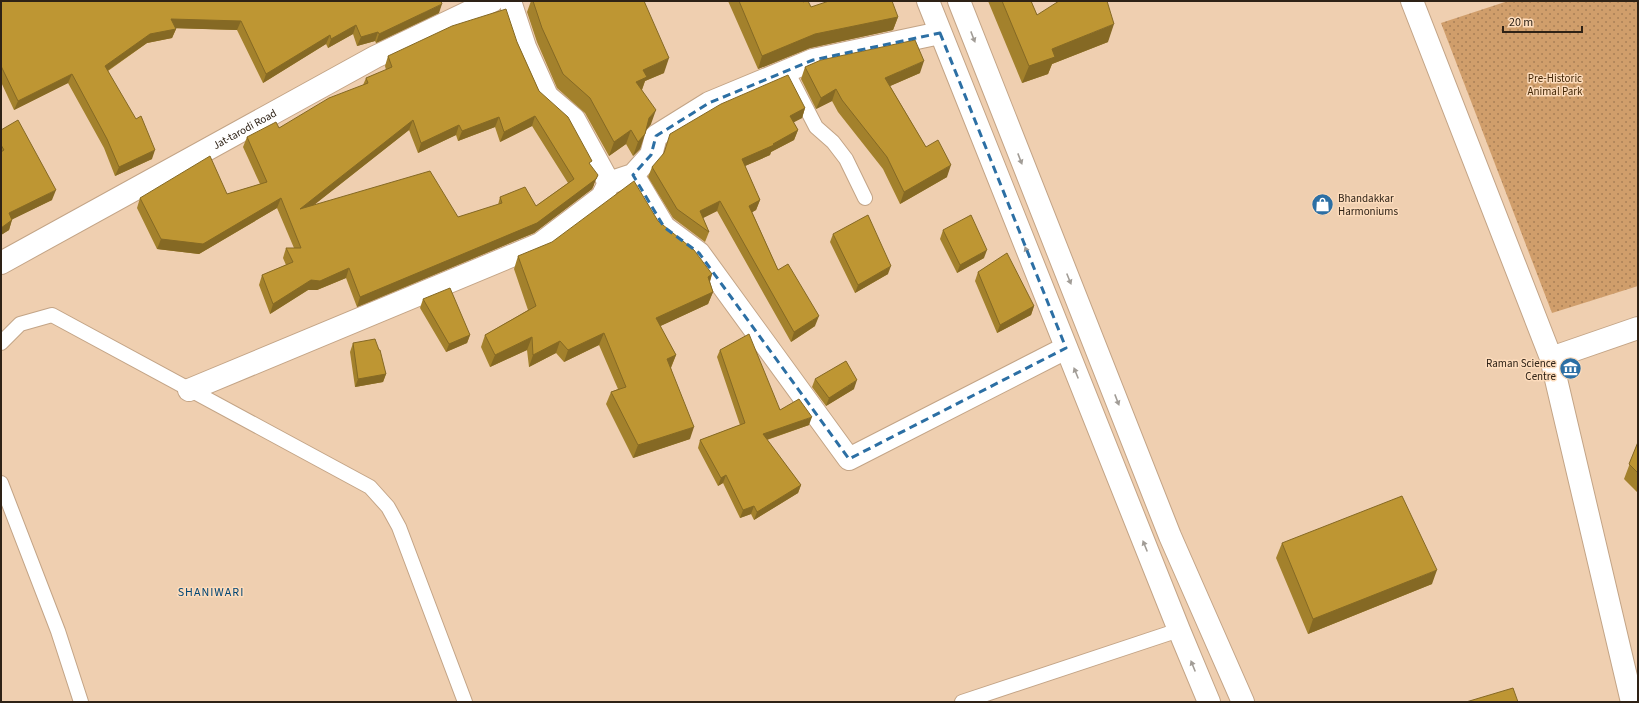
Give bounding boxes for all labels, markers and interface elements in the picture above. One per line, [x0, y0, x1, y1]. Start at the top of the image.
scale bar [1503, 8, 1582, 34]
text: 20 m [1509, 14, 1533, 31]
one-way arrow [971, 32, 977, 44]
park label: Pre-Historic Animal Park [1528, 71, 1583, 99]
street label: Jat-tarodi Road [210, 106, 279, 153]
one-way arrow [1018, 153, 1024, 165]
shop icon: Bhandakkar Harmoniums [1310, 191, 1336, 217]
place label: Bhandakkar Harmoniums [1338, 191, 1398, 219]
one-way arrow [1024, 246, 1030, 258]
one-way arrow [1066, 274, 1072, 286]
place label: Raman Science Centre [1486, 356, 1557, 384]
museum icon: Raman Science Centre [1558, 356, 1584, 382]
one-way arrow [1072, 366, 1078, 378]
one-way arrow [1114, 395, 1120, 407]
one-way arrow [1141, 539, 1147, 551]
district label: SHANIWARI [178, 584, 244, 601]
one-way arrow [1190, 660, 1196, 672]

